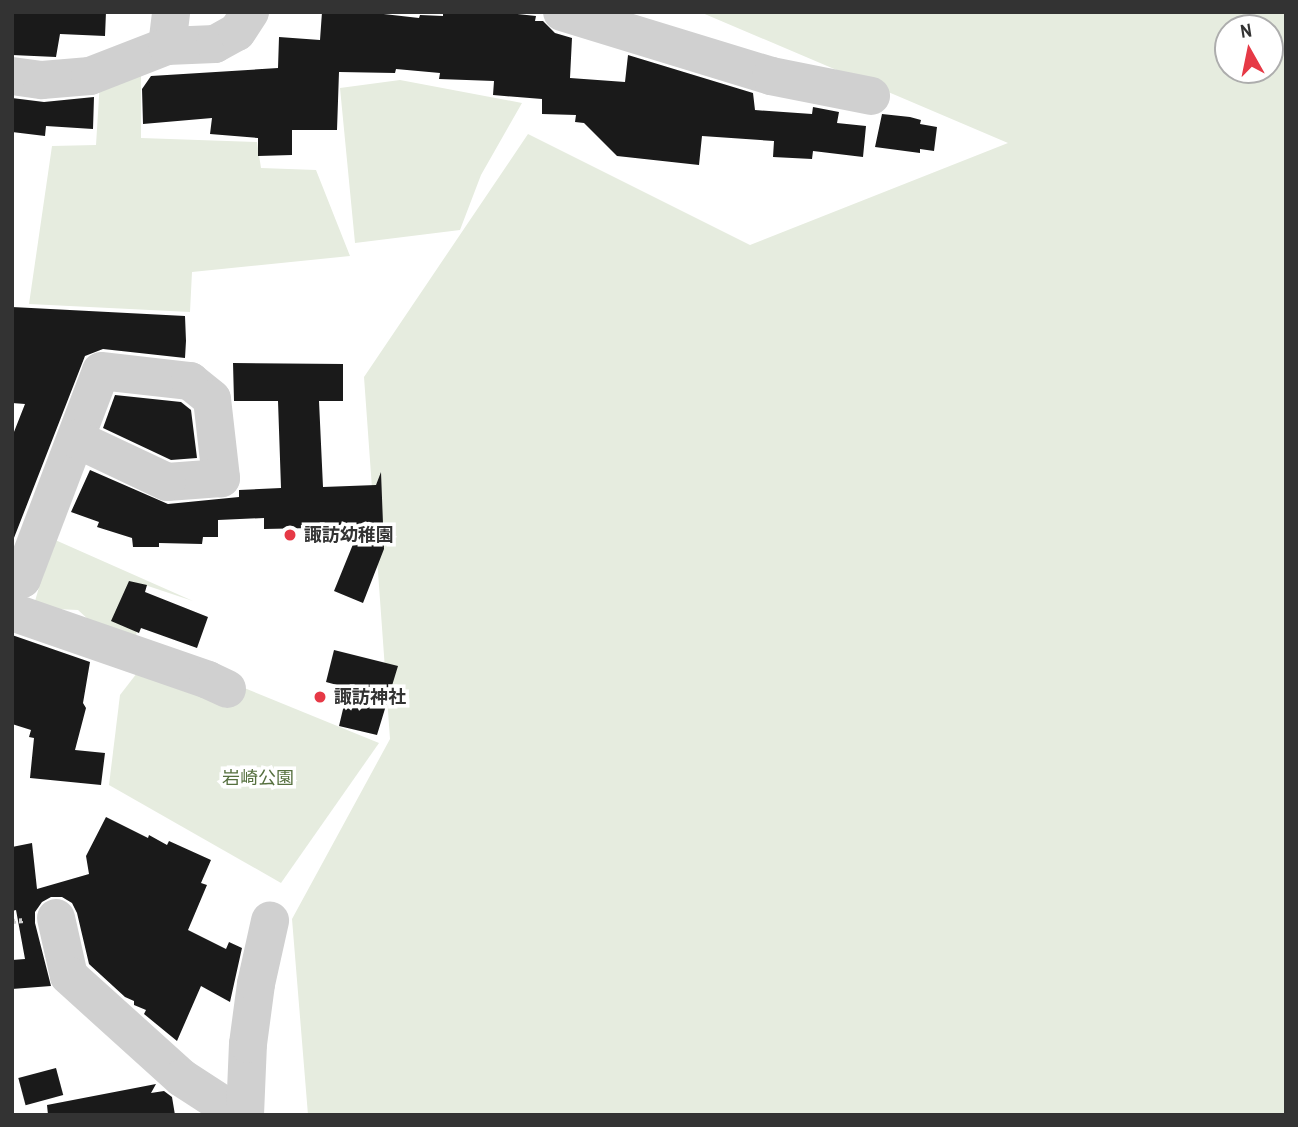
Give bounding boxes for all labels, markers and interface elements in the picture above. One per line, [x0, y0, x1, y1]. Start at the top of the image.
north arrow [1214, 14, 1284, 84]
text: N [1238, 17, 1254, 44]
place label: 諏訪幼稚園 [304, 524, 394, 546]
marker: 諏訪幼稚園 [282, 527, 298, 543]
place label: 諏訪神社 [334, 686, 406, 708]
marker: 諏訪神社 [312, 689, 328, 705]
park label: 岩崎公園 [222, 767, 294, 789]

